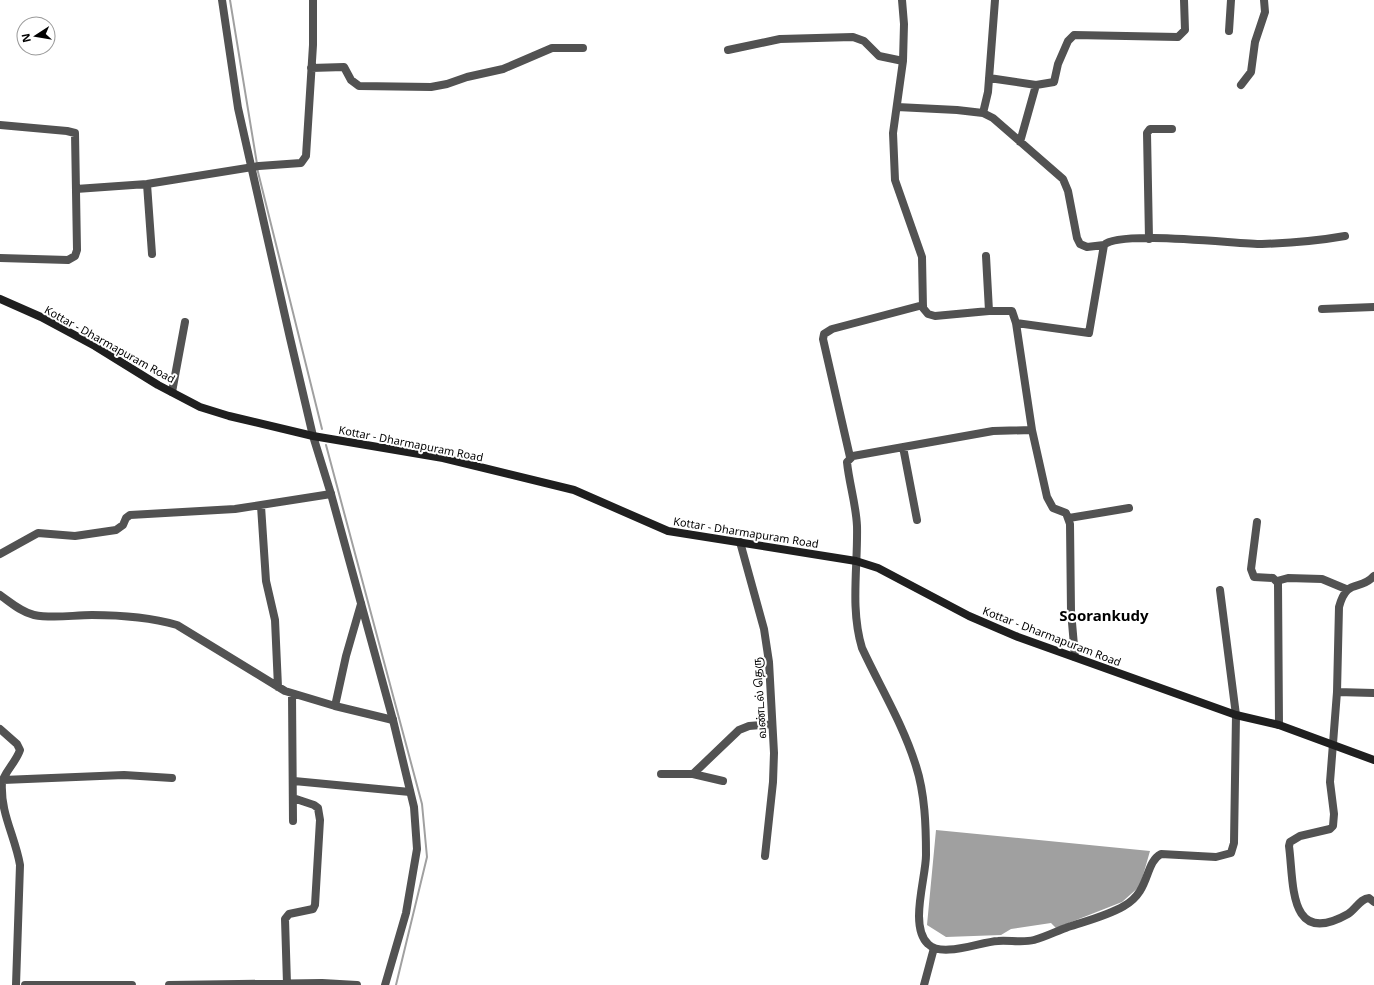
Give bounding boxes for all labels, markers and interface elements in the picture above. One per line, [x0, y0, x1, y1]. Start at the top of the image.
north arrow [16, 16, 56, 56]
text: N [17, 32, 34, 44]
street label: Kottar - Dharmapuram Road [42, 302, 178, 386]
street label: Kottar - Dharmapuram Road [337, 422, 485, 464]
street label: Kottar - Dharmapuram Road [672, 513, 820, 551]
street label: Kottar - Dharmapuram Road [981, 603, 1123, 669]
district label: Soorankudy [1059, 605, 1149, 625]
street label: வண்டல் தெரு [749, 656, 770, 739]

